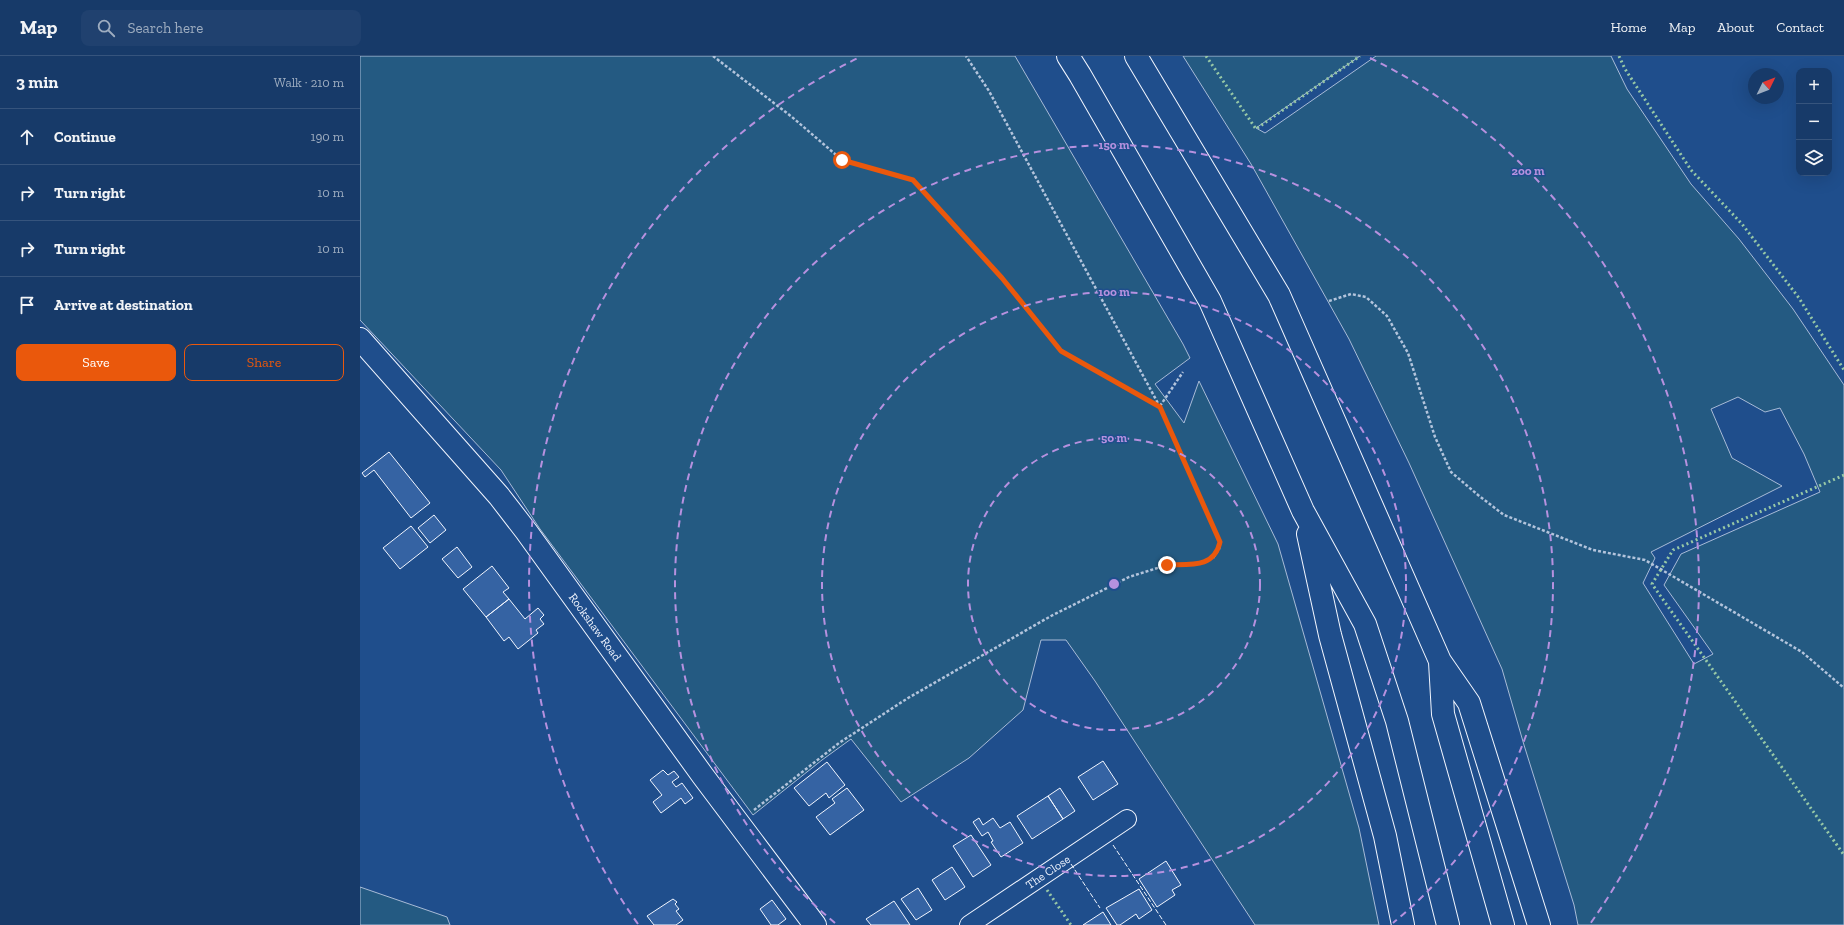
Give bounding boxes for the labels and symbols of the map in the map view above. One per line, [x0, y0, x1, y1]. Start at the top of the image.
north arrow [1748, 68, 1784, 104]
text: 150 m [1099, 138, 1130, 152]
route start [833, 151, 851, 169]
text: 200 m [1511, 164, 1545, 178]
text: 100 m [1098, 285, 1130, 299]
text: 50 m [1101, 431, 1127, 445]
route end [1158, 556, 1176, 574]
centre of rings [1107, 577, 1121, 591]
street label: Rockshaw Road [566, 590, 624, 664]
street label: The Close [1023, 852, 1073, 892]

